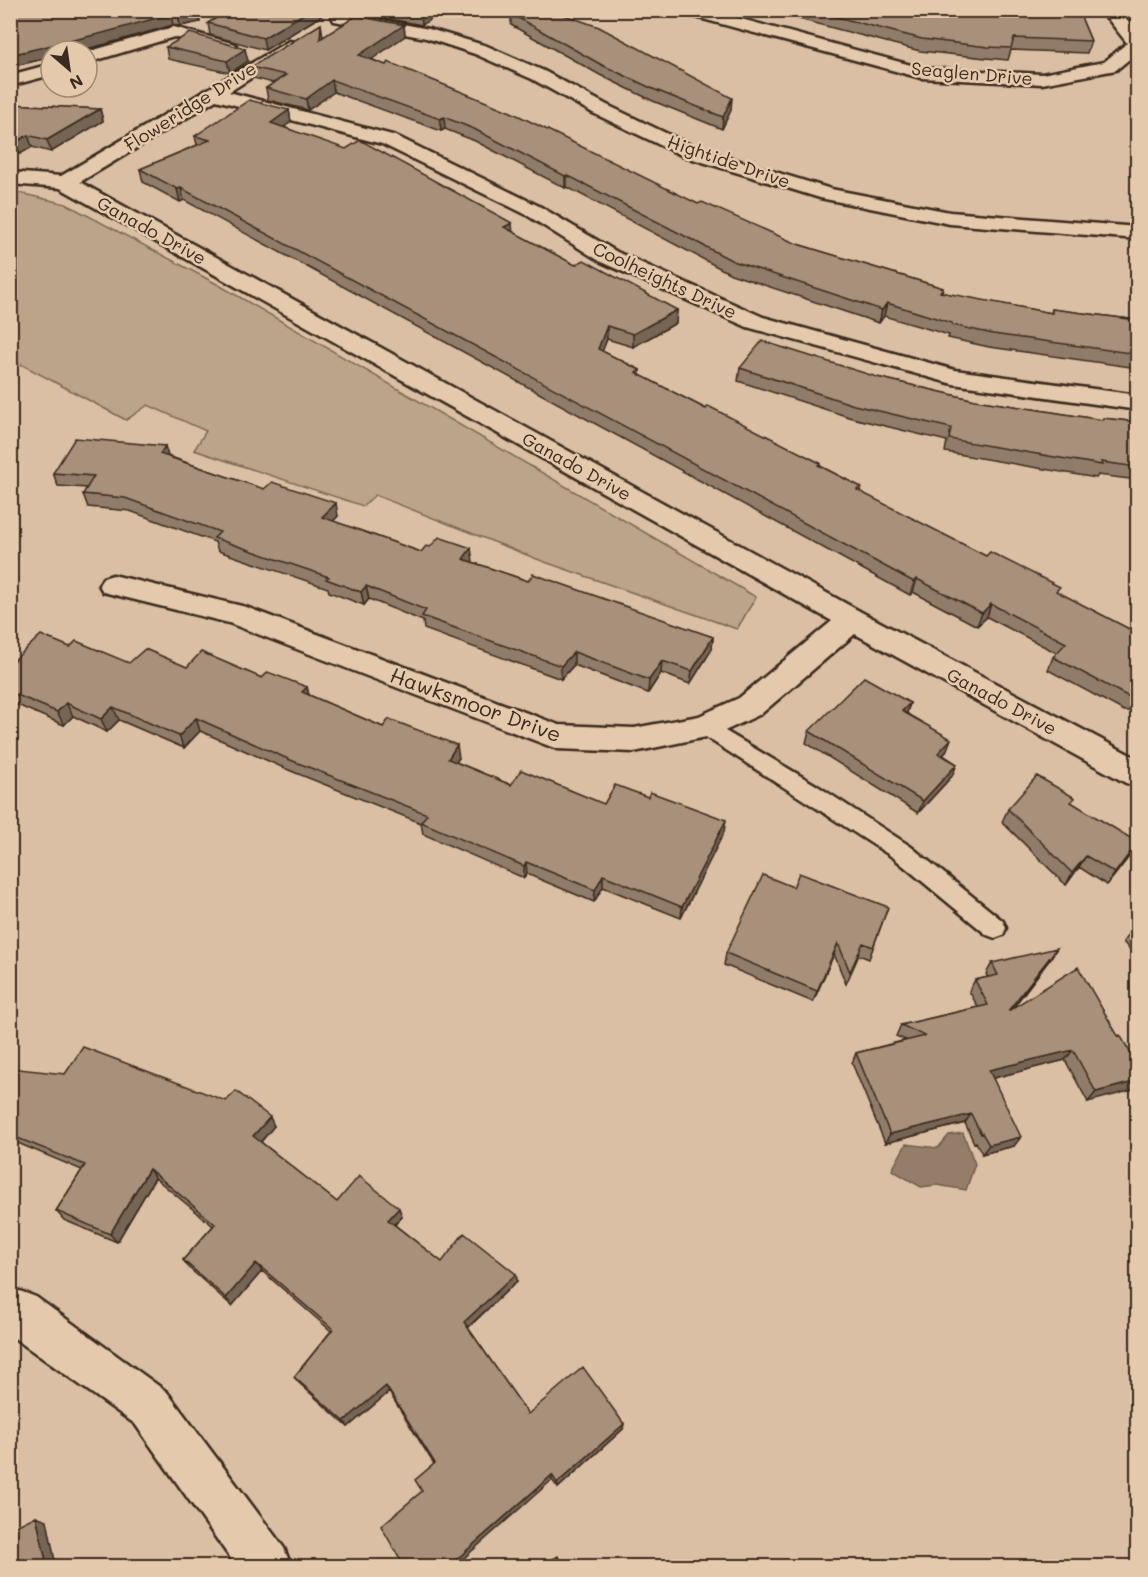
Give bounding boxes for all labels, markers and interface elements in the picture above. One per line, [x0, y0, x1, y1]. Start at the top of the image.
north arrow [39, 39, 99, 99]
street label: Floweridge Drive [120, 56, 260, 156]
street label: Seaglen Drive [910, 56, 1034, 90]
text: N [66, 70, 87, 95]
street label: Hightide Drive [664, 129, 794, 193]
street label: Ganado Drive [93, 190, 211, 270]
street label: Coolheights Drive [589, 236, 741, 324]
street label: Ganado Drive [518, 426, 636, 506]
street label: Hawksmoor Drive [387, 661, 565, 747]
street label: Ganado Drive [943, 662, 1061, 740]

